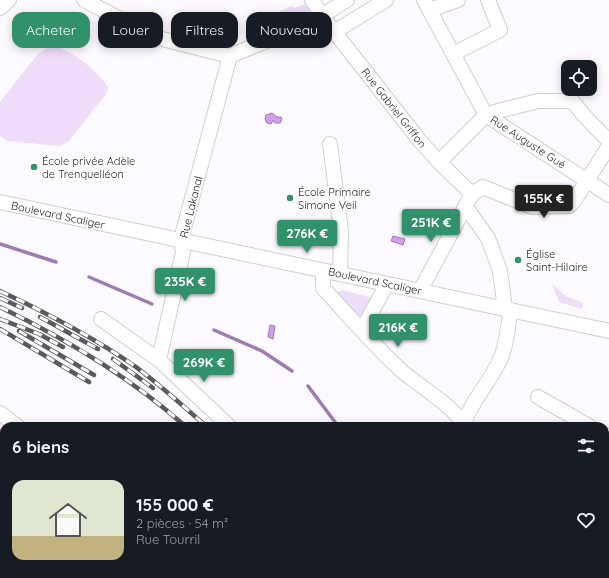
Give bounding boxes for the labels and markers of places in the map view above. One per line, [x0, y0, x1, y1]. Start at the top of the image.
place label: École privée Adèle de Trenquelléon [42, 154, 135, 181]
marker: École privée Adèle de Trenquelléon [29, 162, 39, 172]
place label: École Primaire Simone Veil [298, 185, 371, 212]
pin: 155K € [511, 185, 577, 219]
marker: École Primaire Simone Veil [285, 193, 295, 203]
pin: 251K € [398, 209, 464, 243]
pin: 276K € [274, 220, 340, 254]
place label: Église Saint-Hilaire [526, 247, 588, 274]
marker: Église Saint-Hilaire [513, 255, 523, 265]
pin: 235K € [152, 268, 218, 302]
pin: 216K € [365, 314, 431, 348]
pin: 269K € [171, 349, 237, 383]

